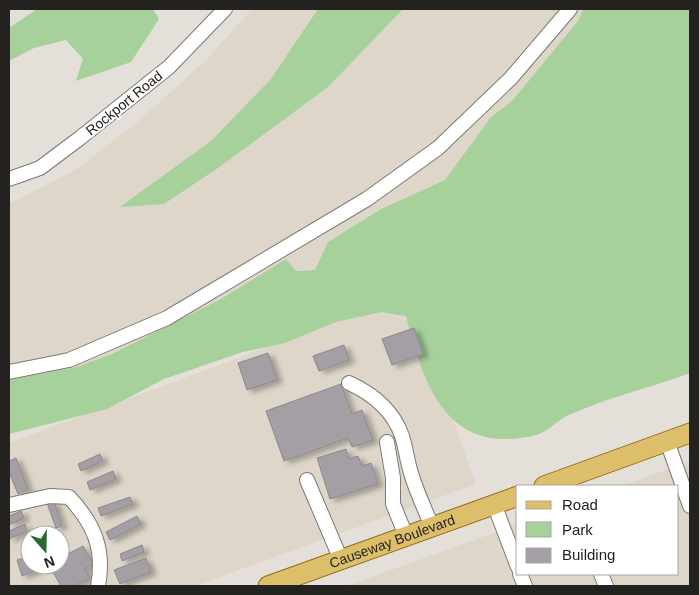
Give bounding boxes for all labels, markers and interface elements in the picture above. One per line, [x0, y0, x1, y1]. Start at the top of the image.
street label: Rockport Road [83, 67, 165, 139]
legend [516, 485, 679, 575]
text: Road [562, 496, 598, 513]
street label: Causeway Boulevard [327, 511, 457, 571]
text: Park [562, 521, 593, 538]
north arrow [20, 525, 70, 575]
text: Building [562, 546, 615, 563]
text: N [42, 553, 57, 571]

